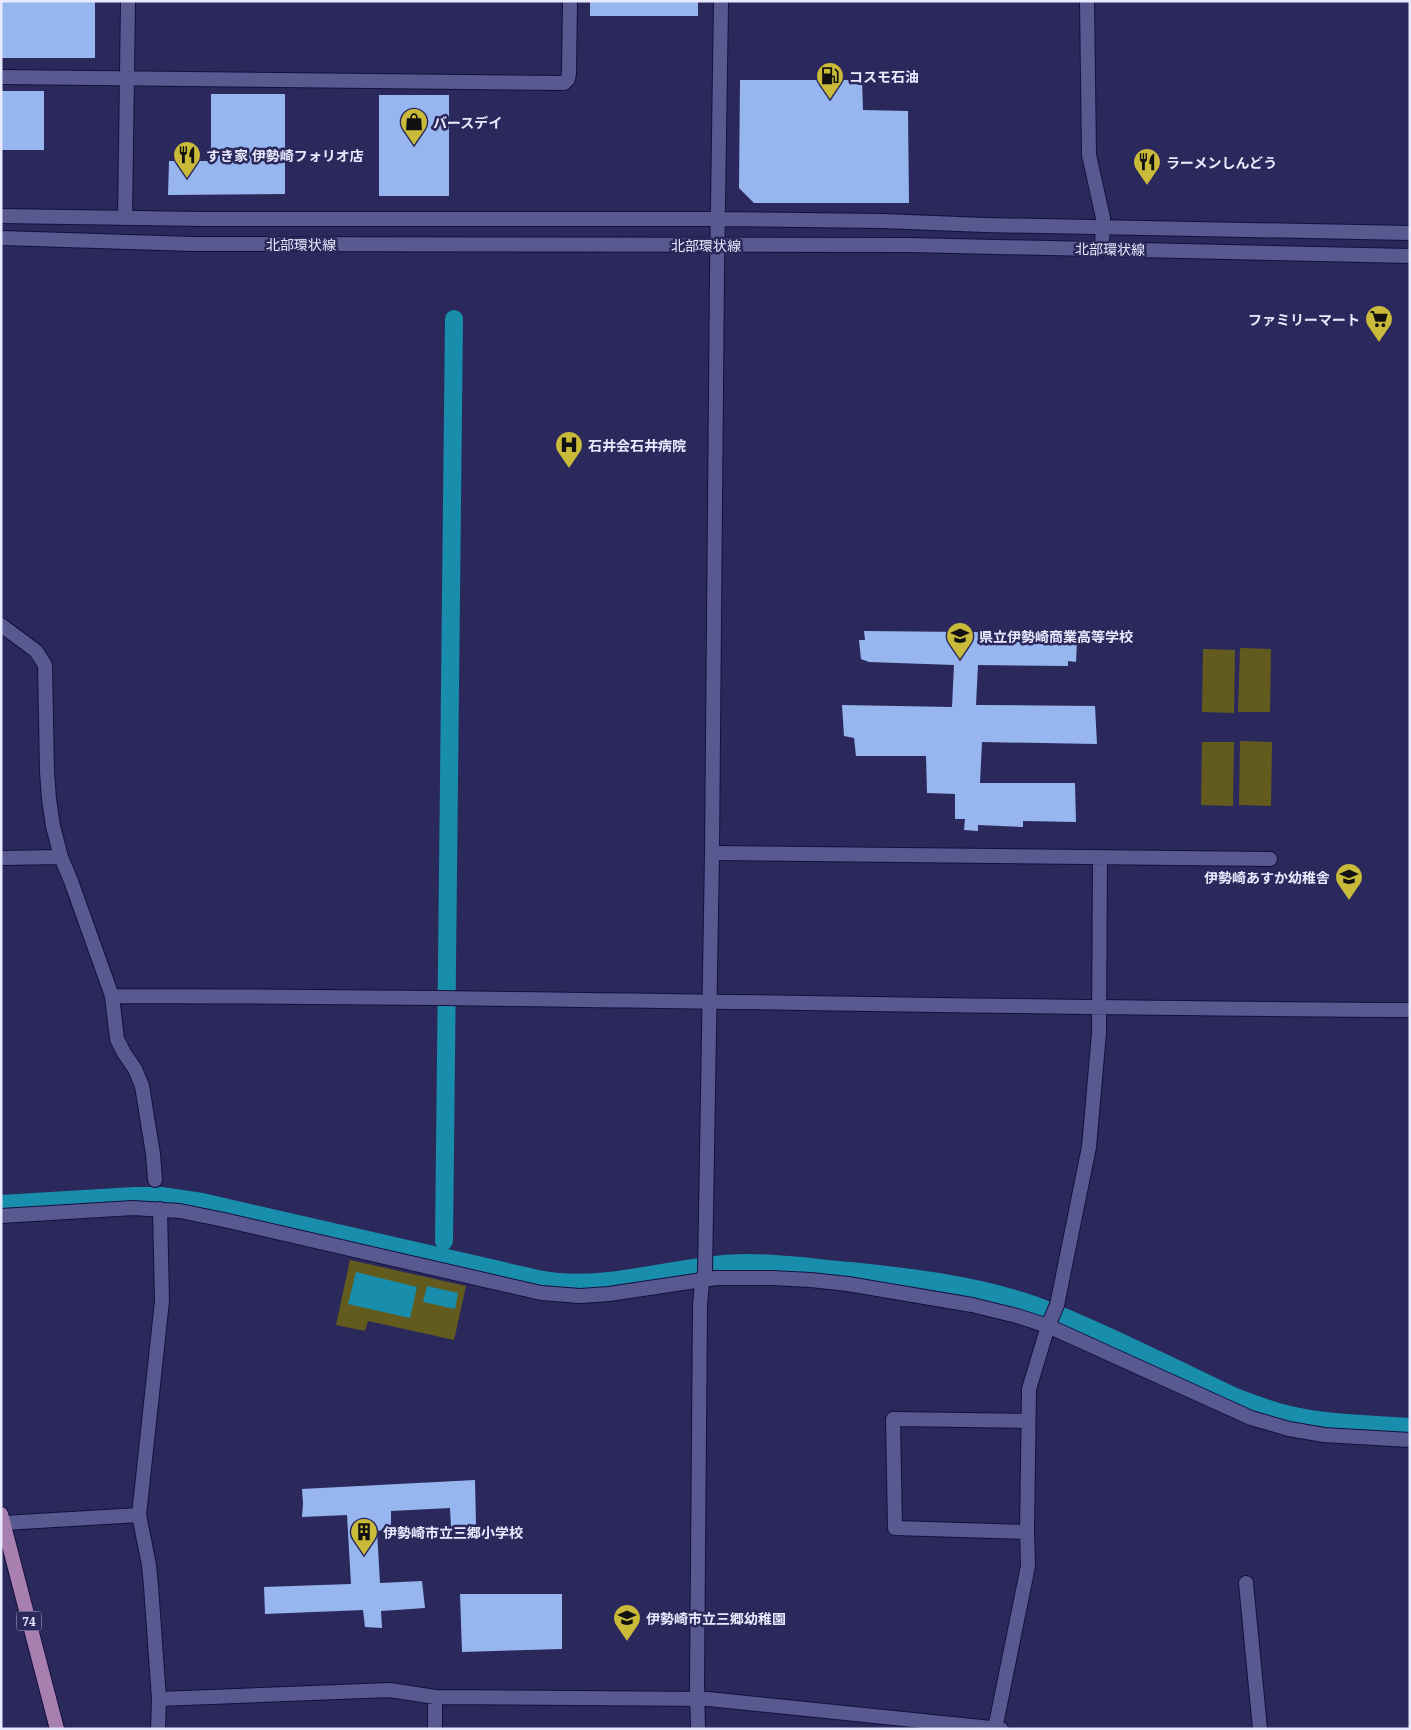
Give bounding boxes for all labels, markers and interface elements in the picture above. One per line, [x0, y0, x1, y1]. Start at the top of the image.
fuel station icon: コスモ石油 [815, 61, 845, 100]
place label: コスモ石油 [849, 67, 919, 86]
shop icon: バースデイ [399, 107, 429, 146]
place label: バースデイ [433, 113, 502, 132]
restaurant icon: すき家 伊勢崎フォリオ店 [172, 140, 202, 179]
place label: すき家 伊勢崎フォリオ店 [206, 146, 364, 165]
restaurant icon: ラーメンしんどう [1132, 147, 1162, 186]
place label: ラーメンしんどう [1166, 153, 1277, 172]
street label: 北部環状線 [266, 235, 336, 254]
street label: 北部環状線 [671, 236, 741, 255]
street label: 北部環状線 [1075, 239, 1145, 259]
supermarket icon: ファミリーマート [1364, 304, 1394, 343]
place label: ファミリーマート [1248, 310, 1360, 329]
hospital icon: 石井会石井病院 [554, 430, 584, 469]
place label: 石井会石井病院 [588, 436, 686, 455]
school or university icon: 県立伊勢崎商業高等学校 [945, 621, 975, 660]
place label: 県立伊勢崎商業高等学校 [979, 627, 1133, 646]
school or university icon: 伊勢崎あすか幼稚舎 [1334, 862, 1364, 901]
place label: 伊勢崎あすか幼稚舎 [1204, 868, 1330, 887]
building icon: 伊勢崎市立三郷小学校 [349, 1517, 379, 1556]
place label: 伊勢崎市立三郷小学校 [383, 1523, 523, 1542]
school or university icon: 伊勢崎市立三郷幼稚園 [612, 1603, 642, 1642]
place label: 伊勢崎市立三郷幼稚園 [646, 1609, 786, 1628]
road number: 74 [16, 1612, 42, 1630]

